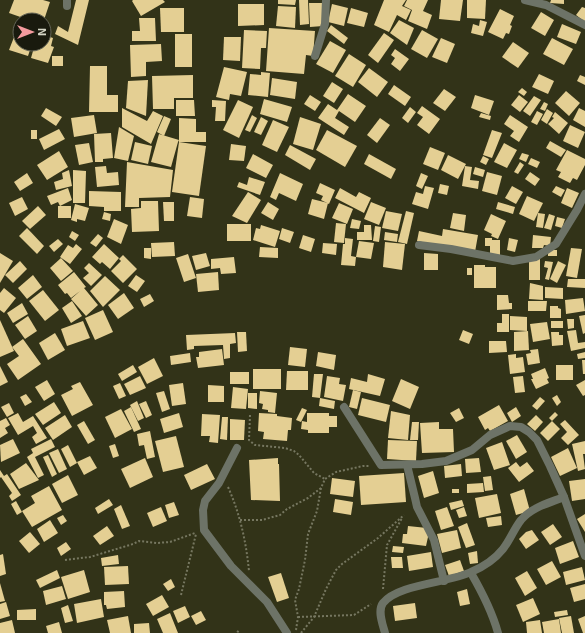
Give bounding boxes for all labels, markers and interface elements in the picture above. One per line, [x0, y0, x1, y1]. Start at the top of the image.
north arrow [12, 12, 52, 52]
text: N [36, 28, 49, 36]

